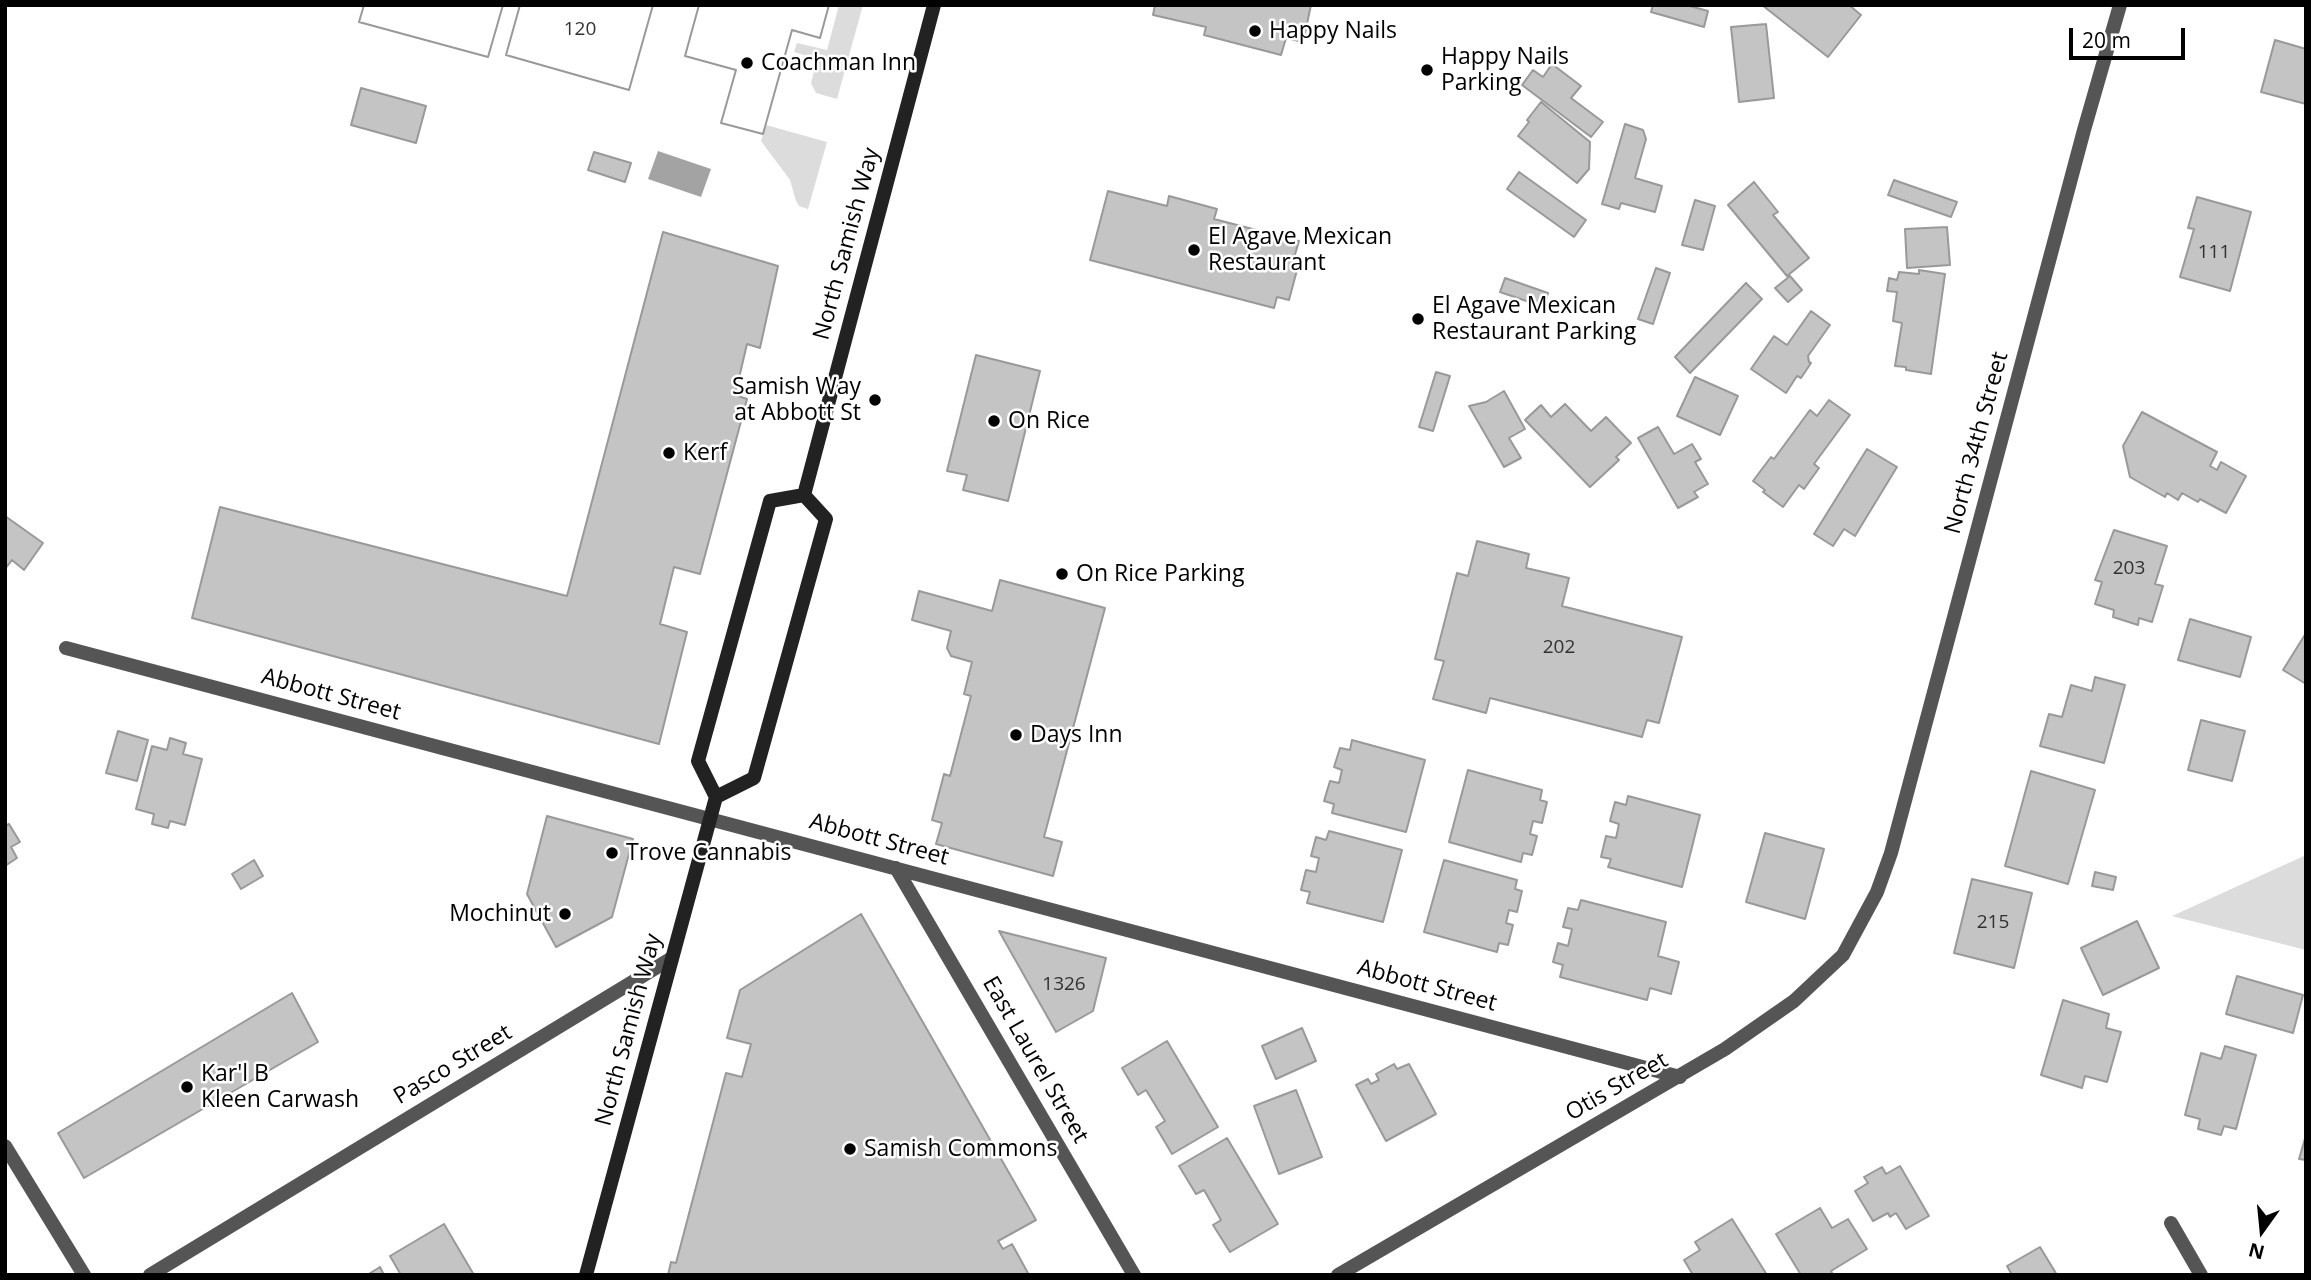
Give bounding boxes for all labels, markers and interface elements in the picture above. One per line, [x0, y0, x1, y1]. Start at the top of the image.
scale bar [2073, 14, 2188, 58]
place label: Happy Nails [1269, 17, 1397, 45]
house number: 120 [564, 19, 596, 41]
marker: Happy Nails [1247, 23, 1263, 39]
text: 20 m [2082, 26, 2131, 54]
place label: Happy Nails Parking [1441, 43, 1569, 97]
place label: Coachman Inn [761, 49, 916, 77]
marker: Coachman Inn [739, 55, 755, 71]
marker: Happy Nails Parking [1419, 62, 1435, 78]
street label: North Samish Way [808, 145, 886, 343]
place label: El Agave Mexican Restaurant [1208, 223, 1392, 277]
marker: El Agave Mexican Restaurant [1186, 242, 1202, 258]
house number: 111 [2198, 242, 2230, 264]
place label: El Agave Mexican Restaurant Parking [1432, 292, 1636, 346]
marker: El Agave Mexican Restaurant Parking [1410, 311, 1426, 327]
street label: North 34th Street [1939, 349, 2015, 537]
place label: Samish Way at Abbott St [732, 373, 861, 427]
marker: Samish Way at Abbott St [867, 392, 883, 408]
place label: On Rice [1008, 407, 1090, 435]
marker: On Rice [986, 413, 1002, 429]
place label: Kerf [683, 439, 727, 467]
marker: Kerf [661, 445, 677, 461]
house number: 203 [2113, 558, 2145, 580]
place label: On Rice Parking [1076, 560, 1244, 588]
marker: On Rice Parking [1054, 566, 1070, 582]
house number: 202 [1543, 637, 1575, 659]
street label: Abbott Street [258, 663, 404, 727]
place label: Days Inn [1030, 721, 1123, 749]
marker: Days Inn [1008, 727, 1024, 743]
street label: Abbott Street [806, 808, 952, 872]
place label: Trove Cannabis [626, 839, 791, 867]
marker: Trove Cannabis [604, 845, 620, 861]
place label: Mochinut [449, 900, 551, 928]
marker: Mochinut [557, 906, 573, 922]
house number: 215 [1977, 912, 2009, 934]
street label: North Samish Way [590, 931, 668, 1129]
street label: Abbott Street [1354, 954, 1500, 1018]
street label: East Laurel Street [976, 972, 1094, 1148]
house number: 1326 [1042, 974, 1086, 996]
street label: Pasco Street [389, 1019, 517, 1111]
street label: Otis Street [1561, 1047, 1673, 1127]
place label: Kar'l B Kleen Carwash [201, 1060, 359, 1114]
marker: Kar'l B Kleen Carwash [179, 1079, 195, 1095]
place label: Samish Commons [864, 1135, 1057, 1163]
marker: Samish Commons [842, 1141, 858, 1157]
north arrow [2227, 1196, 2297, 1266]
text: N [2246, 1237, 2267, 1266]

